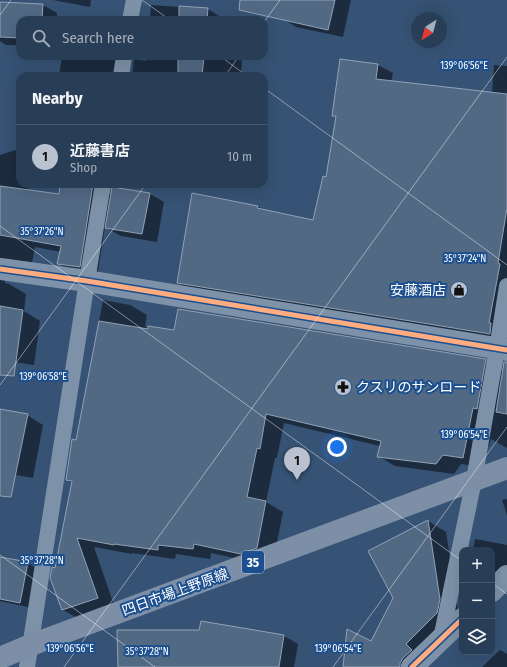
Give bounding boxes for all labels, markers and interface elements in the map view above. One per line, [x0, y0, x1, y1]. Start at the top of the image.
north arrow [411, 12, 447, 48]
search box [16, 16, 268, 60]
icon: search [30, 27, 52, 49]
text: Search here [62, 29, 134, 47]
text: 139°06'56"E [440, 60, 488, 72]
text: Nearby [32, 88, 83, 109]
text: 近藤書店 [70, 142, 130, 160]
text: 1 [42, 149, 48, 164]
text: 10 m [227, 149, 252, 164]
text: Shop [70, 160, 97, 175]
text: 35°37'26"N [20, 226, 64, 238]
text: 35°37'24"N [444, 253, 486, 265]
shop icon: 安藤酒店 [449, 280, 469, 300]
place label: 安藤酒店 [390, 282, 446, 299]
text: 139°06'58"E [19, 371, 67, 383]
pharmacy icon: クスリのサンロード [333, 377, 353, 397]
place label: クスリのサンロード [356, 379, 482, 396]
text: 139°06'54"E [440, 429, 488, 441]
your location [327, 437, 347, 457]
pin: 1 [284, 447, 310, 480]
map controls [459, 547, 495, 655]
button: + [459, 547, 495, 583]
road number: 35 [242, 551, 264, 573]
text: 35°37'28"N [20, 555, 64, 567]
street label: 四日市場上野原線 [120, 565, 231, 620]
button: − [459, 583, 495, 619]
button: layers [459, 619, 495, 655]
text: 139°06'56"E [46, 643, 94, 655]
text: 139°06'54"E [314, 643, 362, 655]
text: 35°37'28"N [125, 646, 169, 658]

